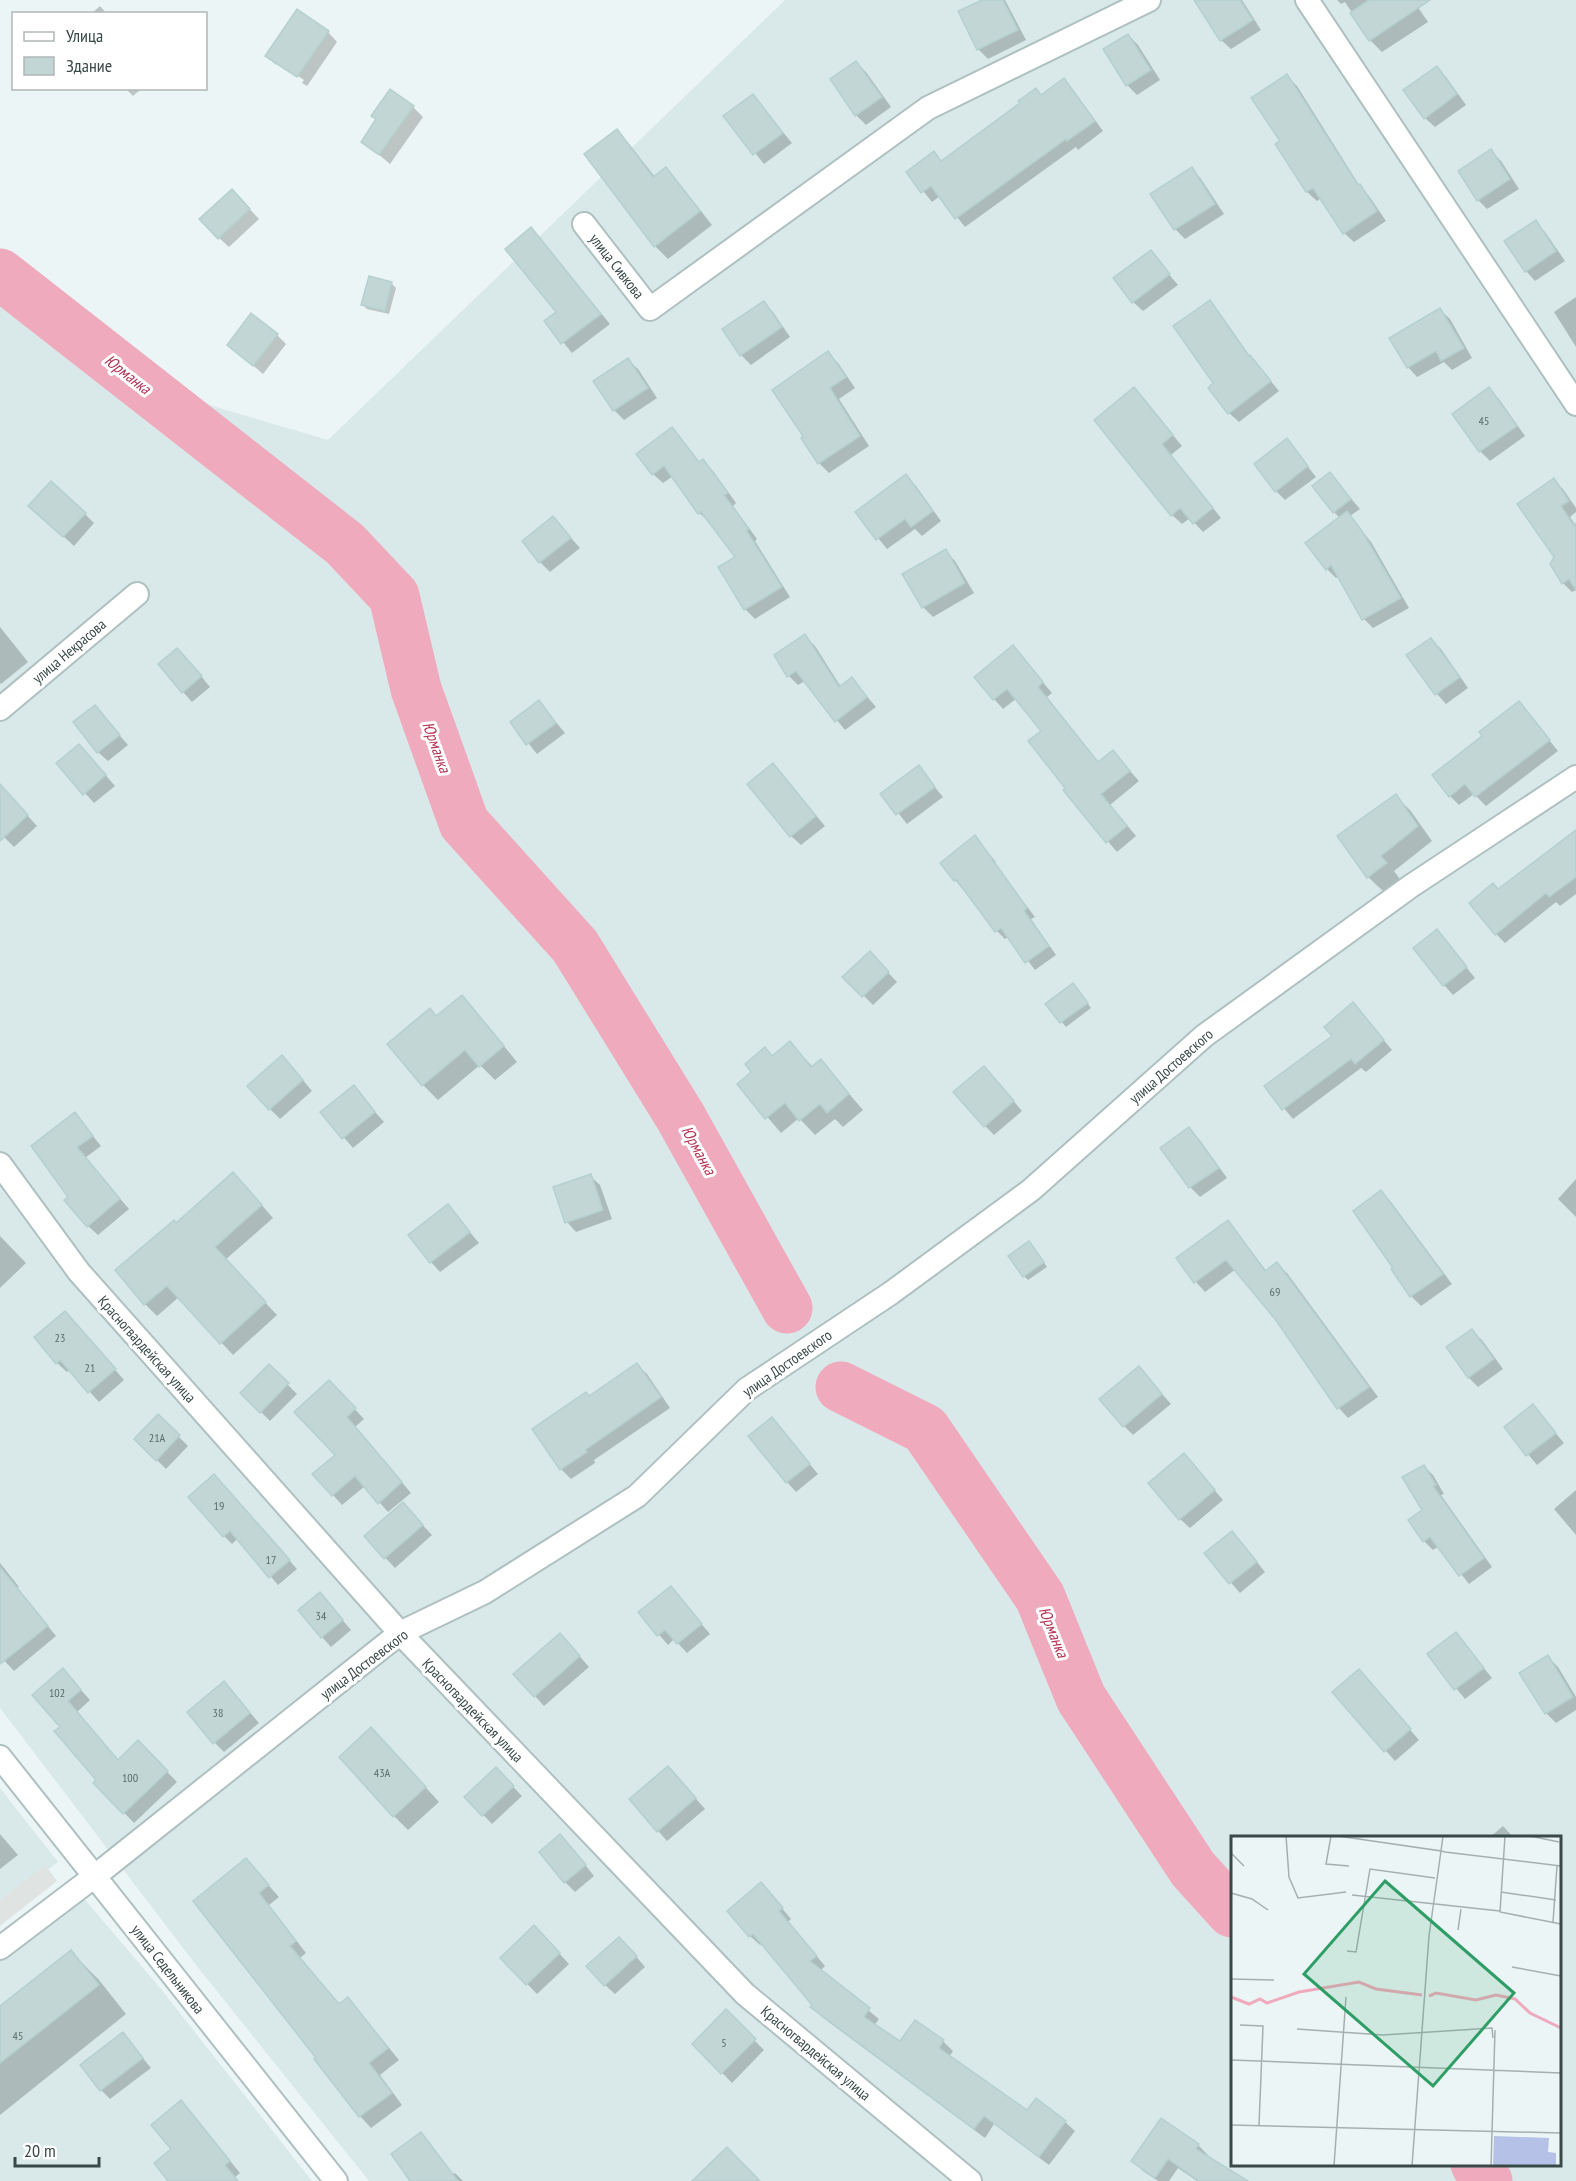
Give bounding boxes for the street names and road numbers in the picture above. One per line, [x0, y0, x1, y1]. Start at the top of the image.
street label: улица Сивкова [586, 230, 648, 302]
street label: улица Некрасова [28, 615, 110, 687]
street label: улица Достоевского [1125, 1024, 1217, 1108]
street label: Красногвардейская улица [94, 1292, 200, 1406]
street label: улица Достоевского [739, 1325, 835, 1401]
street label: улица Достоевского [316, 1625, 412, 1703]
street label: Красногвардейская улица [418, 1654, 528, 1766]
street label: улица Седельникова [127, 1921, 209, 2017]
street label: Красногвардейская улица [757, 2002, 875, 2104]

